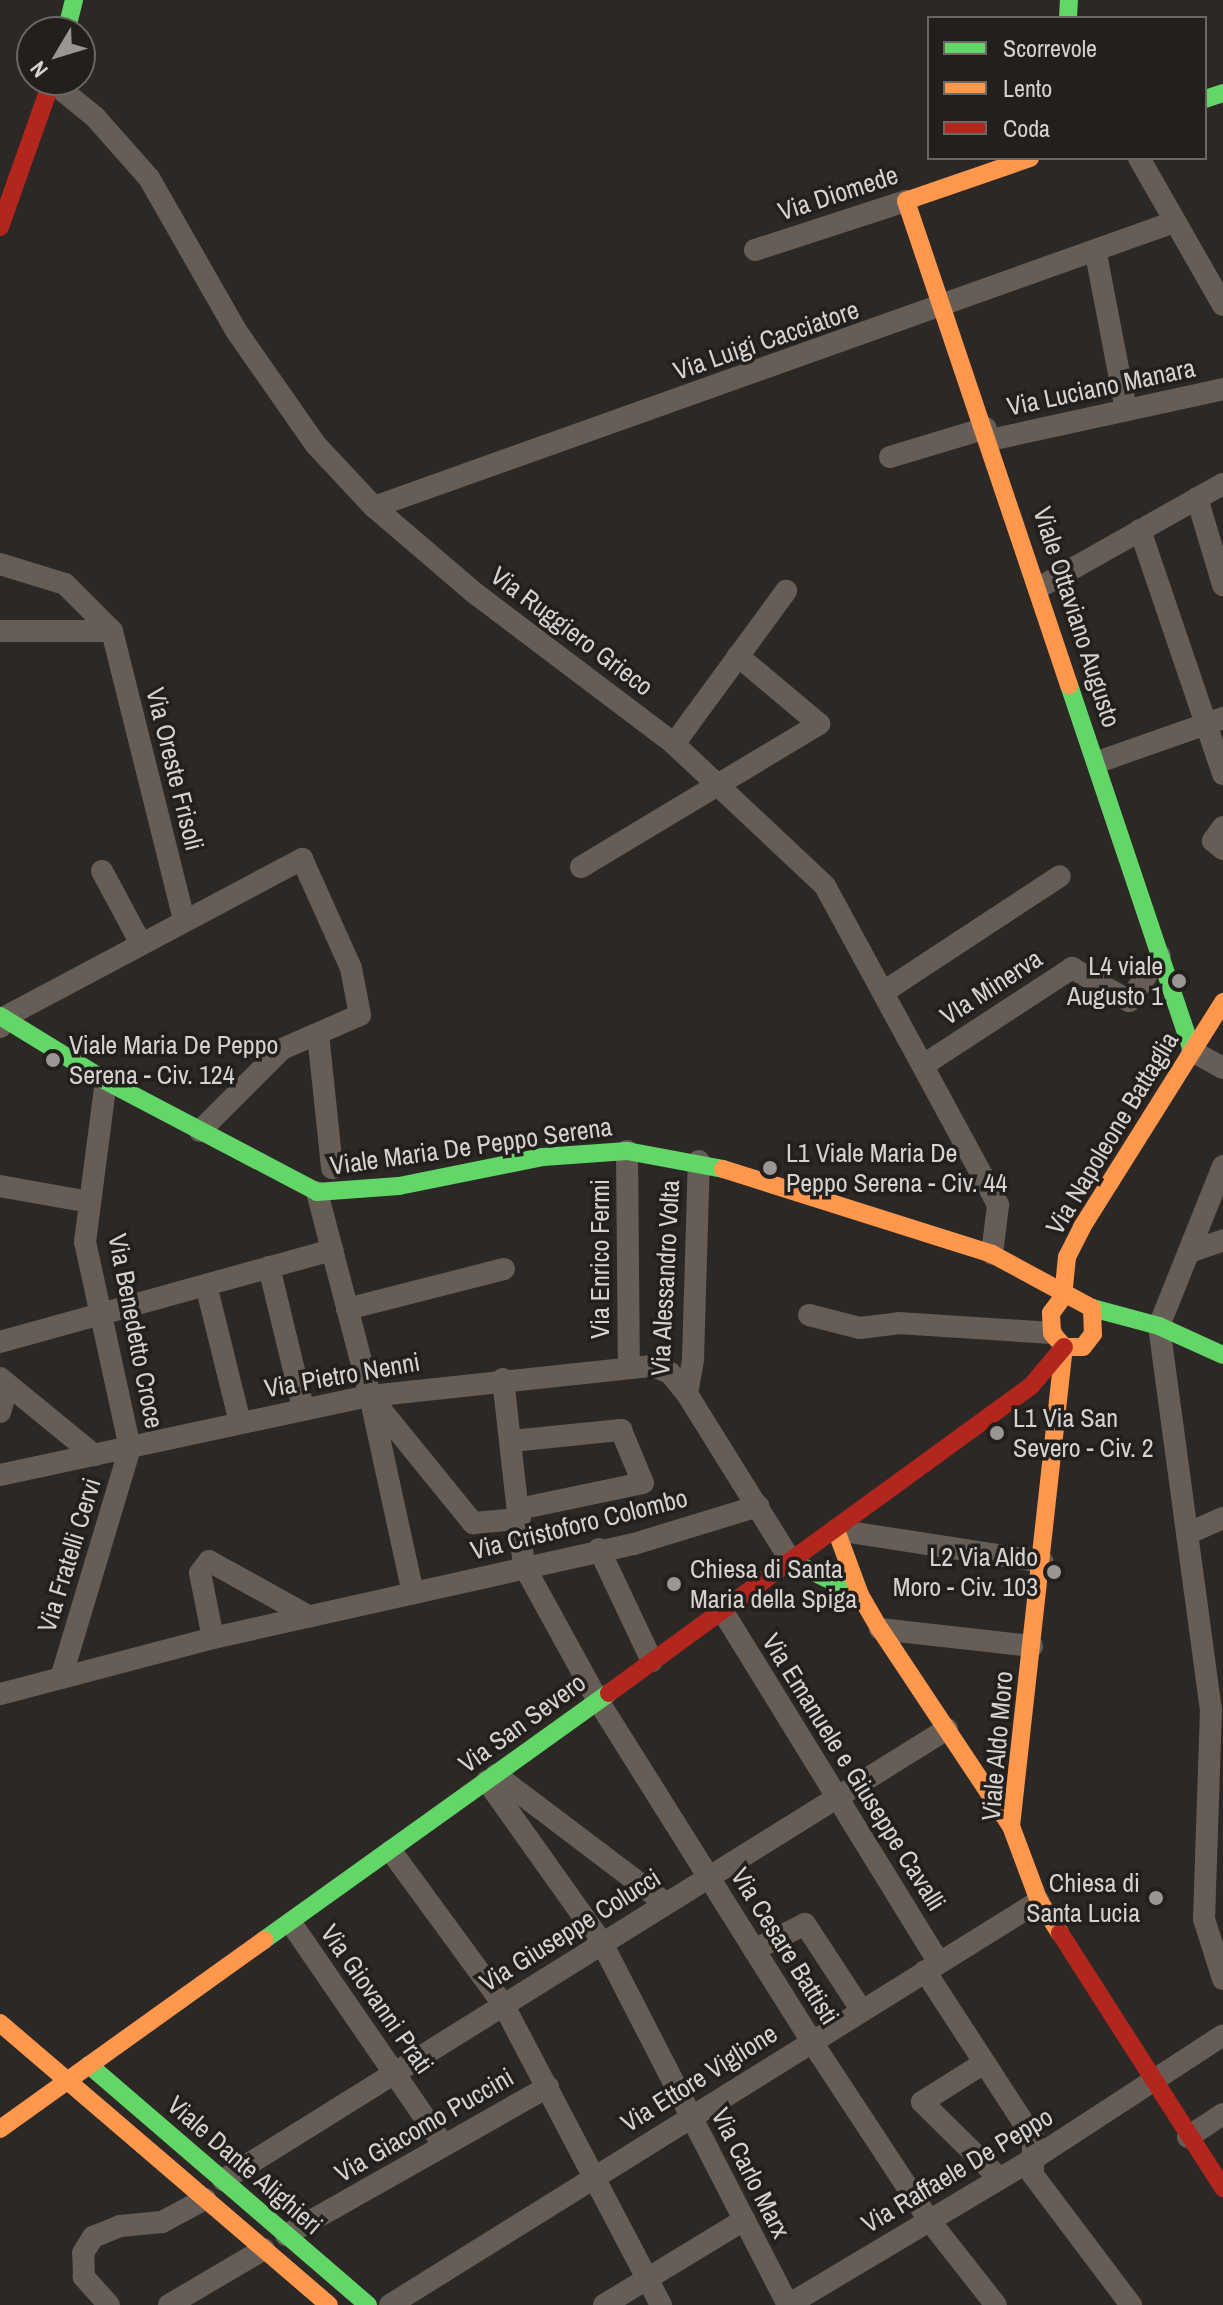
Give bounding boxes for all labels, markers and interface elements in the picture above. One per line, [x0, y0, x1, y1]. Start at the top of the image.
north arrow [16, 16, 96, 96]
legend [927, 16, 1207, 160]
text: Scorrevole [1003, 32, 1097, 64]
text: N [23, 55, 54, 84]
text: Lento [1003, 72, 1052, 104]
text: Coda [1003, 112, 1050, 144]
street label: Via Diomede [774, 159, 902, 227]
street label: Via Luigi Cacciatore [669, 294, 863, 386]
street label: Via Luciano Manara [1004, 352, 1198, 422]
street label: Viale Ottaviano Augusto [1027, 502, 1127, 732]
street label: Via Ruggiero Grieco [485, 560, 659, 702]
street label: Via Oreste Frisoli [140, 684, 210, 854]
street label: VIa Minerva [934, 943, 1048, 1031]
place label: L4 viale Augusto 1 [1067, 950, 1163, 1012]
marker: L4 viale Augusto 1 [1170, 972, 1188, 990]
street label: Via Napoleone Battaglia [1039, 1026, 1185, 1240]
place label: Viale Maria De Peppo Serena - Civ. 124 [69, 1029, 278, 1090]
marker: Viale Maria De Peppo Serena - Civ. 124 [44, 1051, 62, 1069]
street label: Viale Maria De Peppo Serena [328, 1111, 614, 1181]
place label: L1 Viale Maria De Peppo Serena - Civ. 44 [786, 1137, 1007, 1198]
marker: L1 Viale Maria De Peppo Serena - Civ. 44 [761, 1159, 779, 1177]
street label: Via Enrico Fermi [584, 1179, 616, 1339]
street label: Via Alessandro Volta [644, 1179, 686, 1377]
street label: Via Benedetto Croce [102, 1231, 170, 1431]
street label: Via Pietro Nenni [262, 1346, 422, 1404]
place label: L1 Via San Severo - Civ. 2 [1013, 1402, 1154, 1464]
marker: L1 Via San Severo - Civ. 2 [988, 1424, 1006, 1442]
street label: Via Fratelli Cervi [31, 1474, 107, 1636]
street label: Via Cristoforo Colombo [467, 1482, 691, 1566]
place label: L2 Via Aldo Moro - Civ. 103 [893, 1541, 1038, 1602]
place label: Chiesa di Santa Maria della Spiga [690, 1553, 857, 1614]
marker: L2 Via Aldo Moro - Civ. 103 [1045, 1563, 1063, 1581]
marker: Chiesa di Santa Maria della Spiga [665, 1575, 683, 1593]
street label: Via Emanuele e Giuseppe Cavalli [756, 1628, 952, 1916]
street label: Via San Severo [453, 1667, 591, 1779]
street label: Viale Aldo Moro [975, 1669, 1019, 1823]
street label: Via Giuseppe Colucci [474, 1862, 666, 1998]
street label: Via Cesare Battisti [724, 1862, 846, 2030]
place label: Chiesa di Santa Lucia [1026, 1867, 1140, 1928]
marker: Chiesa di Santa Lucia [1147, 1889, 1165, 1907]
street label: Via Giovanni Prati [314, 1918, 440, 2080]
street label: Via Ettore Viglione [615, 2018, 783, 2138]
street label: Via Giacomo Puccini [329, 2061, 519, 2189]
street label: Viale Dante Alighieri [161, 2089, 329, 2241]
street label: Via Raffaele De Peppo [856, 2101, 1058, 2239]
street label: Via Carlo Marx [705, 2103, 797, 2243]

